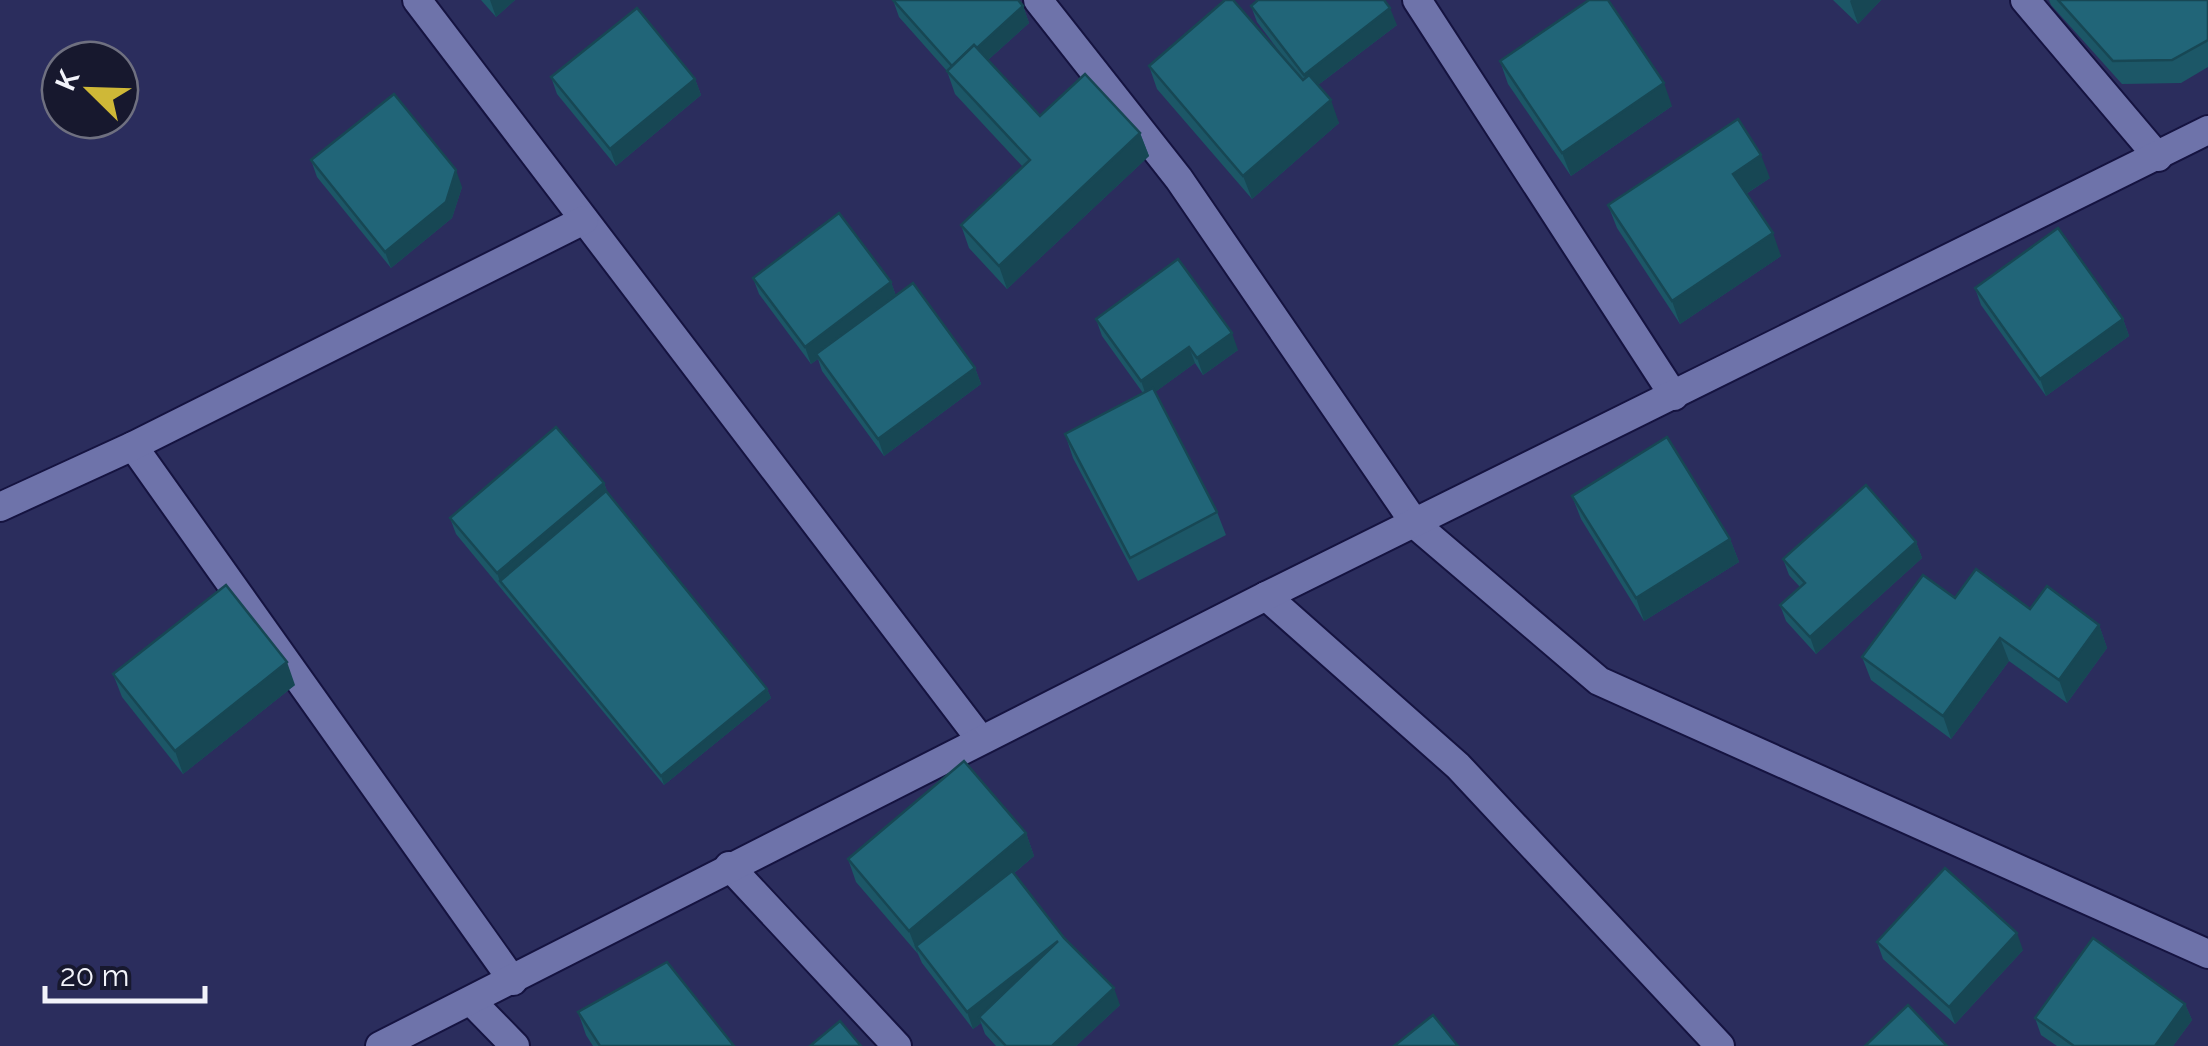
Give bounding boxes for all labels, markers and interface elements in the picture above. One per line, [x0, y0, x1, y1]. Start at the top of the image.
north arrow [40, 40, 140, 140]
text: K [49, 64, 87, 95]
scale bar [45, 941, 205, 1003]
text: 20 m [60, 958, 129, 993]

